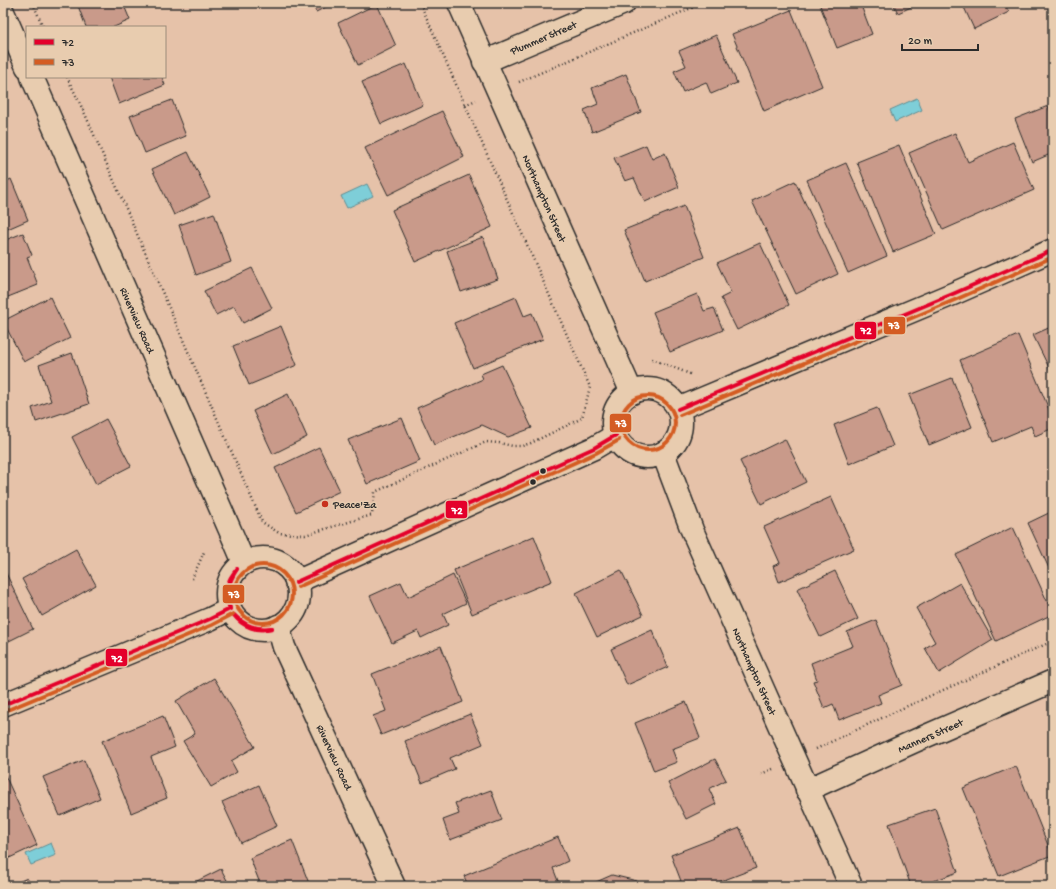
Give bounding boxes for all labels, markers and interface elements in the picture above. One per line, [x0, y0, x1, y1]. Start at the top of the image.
street label: Plummer Street [508, 19, 580, 59]
legend [26, 26, 166, 78]
scale bar [902, 26, 978, 52]
text: 20 m [908, 35, 933, 49]
text: 72 [61, 37, 74, 51]
text: 73 [61, 57, 74, 71]
street label: Northampton Street [519, 153, 568, 246]
street label: Riverview Road [116, 286, 157, 357]
line badge: 73 [883, 316, 906, 335]
line badge: 72 [854, 321, 877, 340]
text: 73 [887, 321, 900, 333]
text: 72 [859, 326, 872, 338]
line badge: 73 [609, 413, 632, 433]
text: 73 [614, 419, 627, 431]
unlabelled marker [538, 466, 548, 476]
unlabelled marker [528, 477, 538, 487]
marker: Peace'Za [320, 499, 330, 509]
place label: Peace'Za [332, 500, 377, 512]
line badge: 72 [445, 500, 468, 519]
text: 72 [450, 506, 463, 518]
line badge: 73 [222, 584, 245, 604]
text: 73 [227, 590, 240, 602]
street label: Northampton Street [729, 626, 778, 719]
line badge: 72 [105, 648, 128, 667]
text: 72 [110, 654, 123, 666]
street label: Manners Street [897, 717, 966, 756]
street label: Riverview Road [313, 723, 354, 794]

